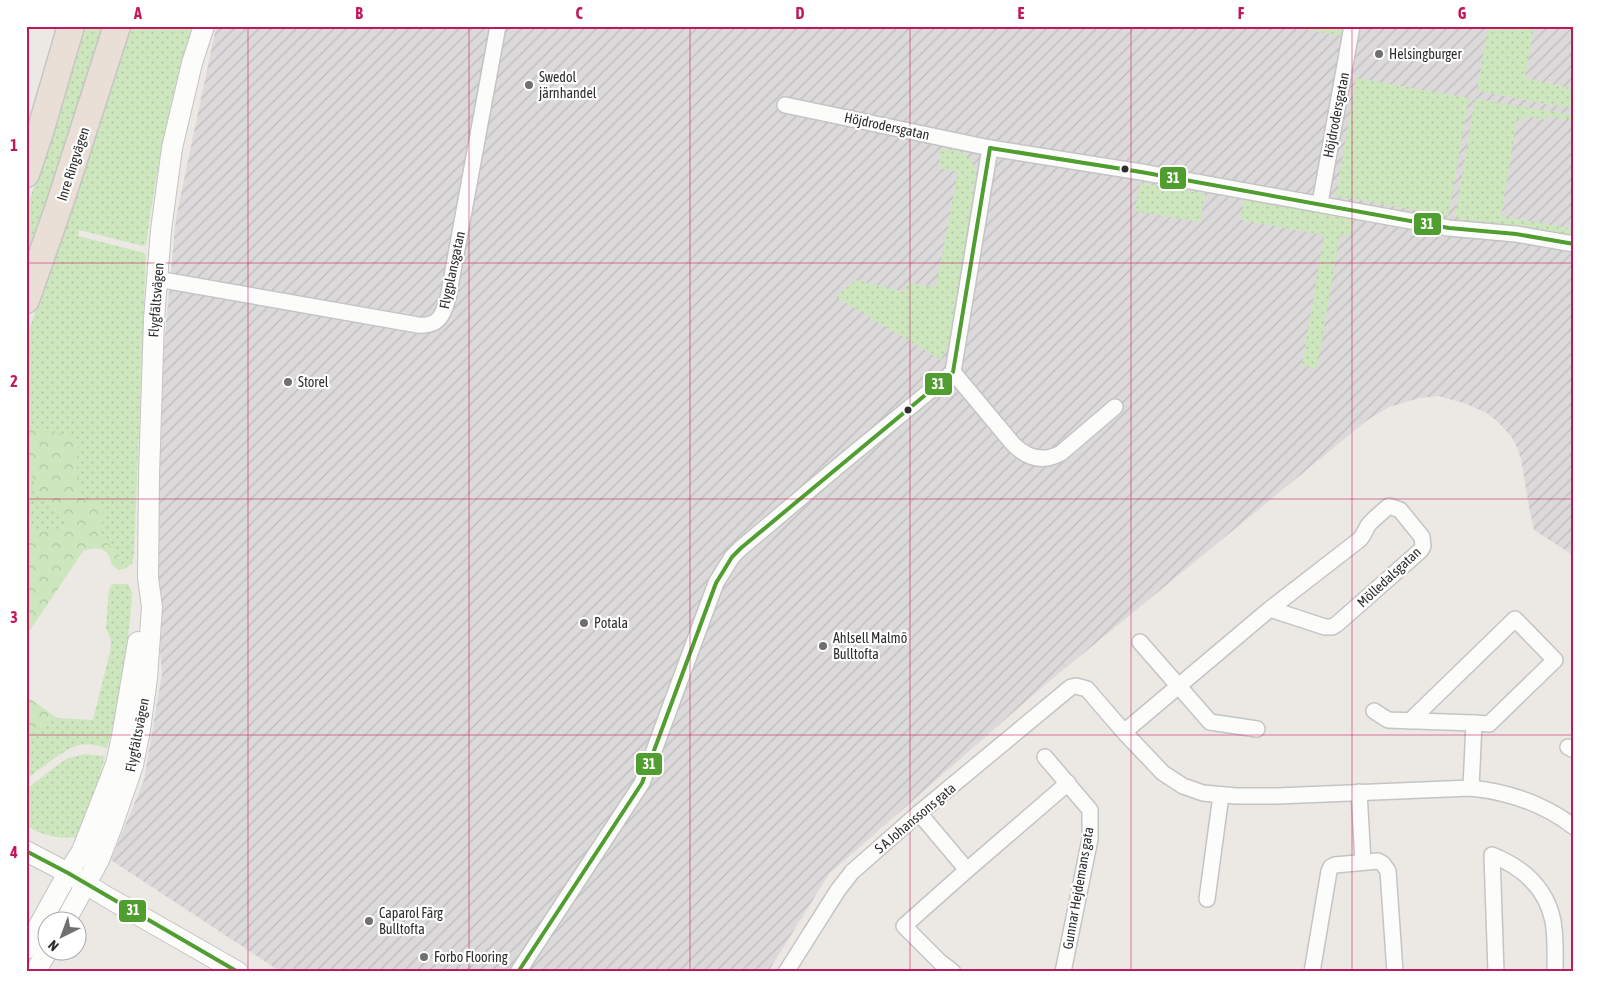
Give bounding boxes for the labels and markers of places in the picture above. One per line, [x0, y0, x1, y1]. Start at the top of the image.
place label: Helsingburger [1389, 46, 1462, 62]
marker: Helsingburger [1373, 48, 1385, 60]
place label: Swedol järnhandel [538, 69, 597, 101]
marker: Swedol järnhandel [523, 79, 535, 91]
unlabelled marker [1120, 164, 1130, 174]
place label: Storel [298, 374, 329, 390]
marker: Storel [282, 376, 294, 388]
unlabelled marker [903, 405, 913, 415]
place label: Potala [594, 615, 628, 631]
marker: Potala [578, 617, 590, 629]
place label: Ahlsell Malmö Bulltofta [833, 630, 907, 662]
marker: Ahlsell Malmö Bulltofta [817, 640, 829, 652]
place label: Caparol Färg Bulltofta [379, 905, 443, 937]
marker: Caparol Färg Bulltofta [363, 915, 375, 927]
place label: Forbo Flooring [434, 949, 508, 965]
marker: Forbo Flooring [418, 951, 430, 963]

